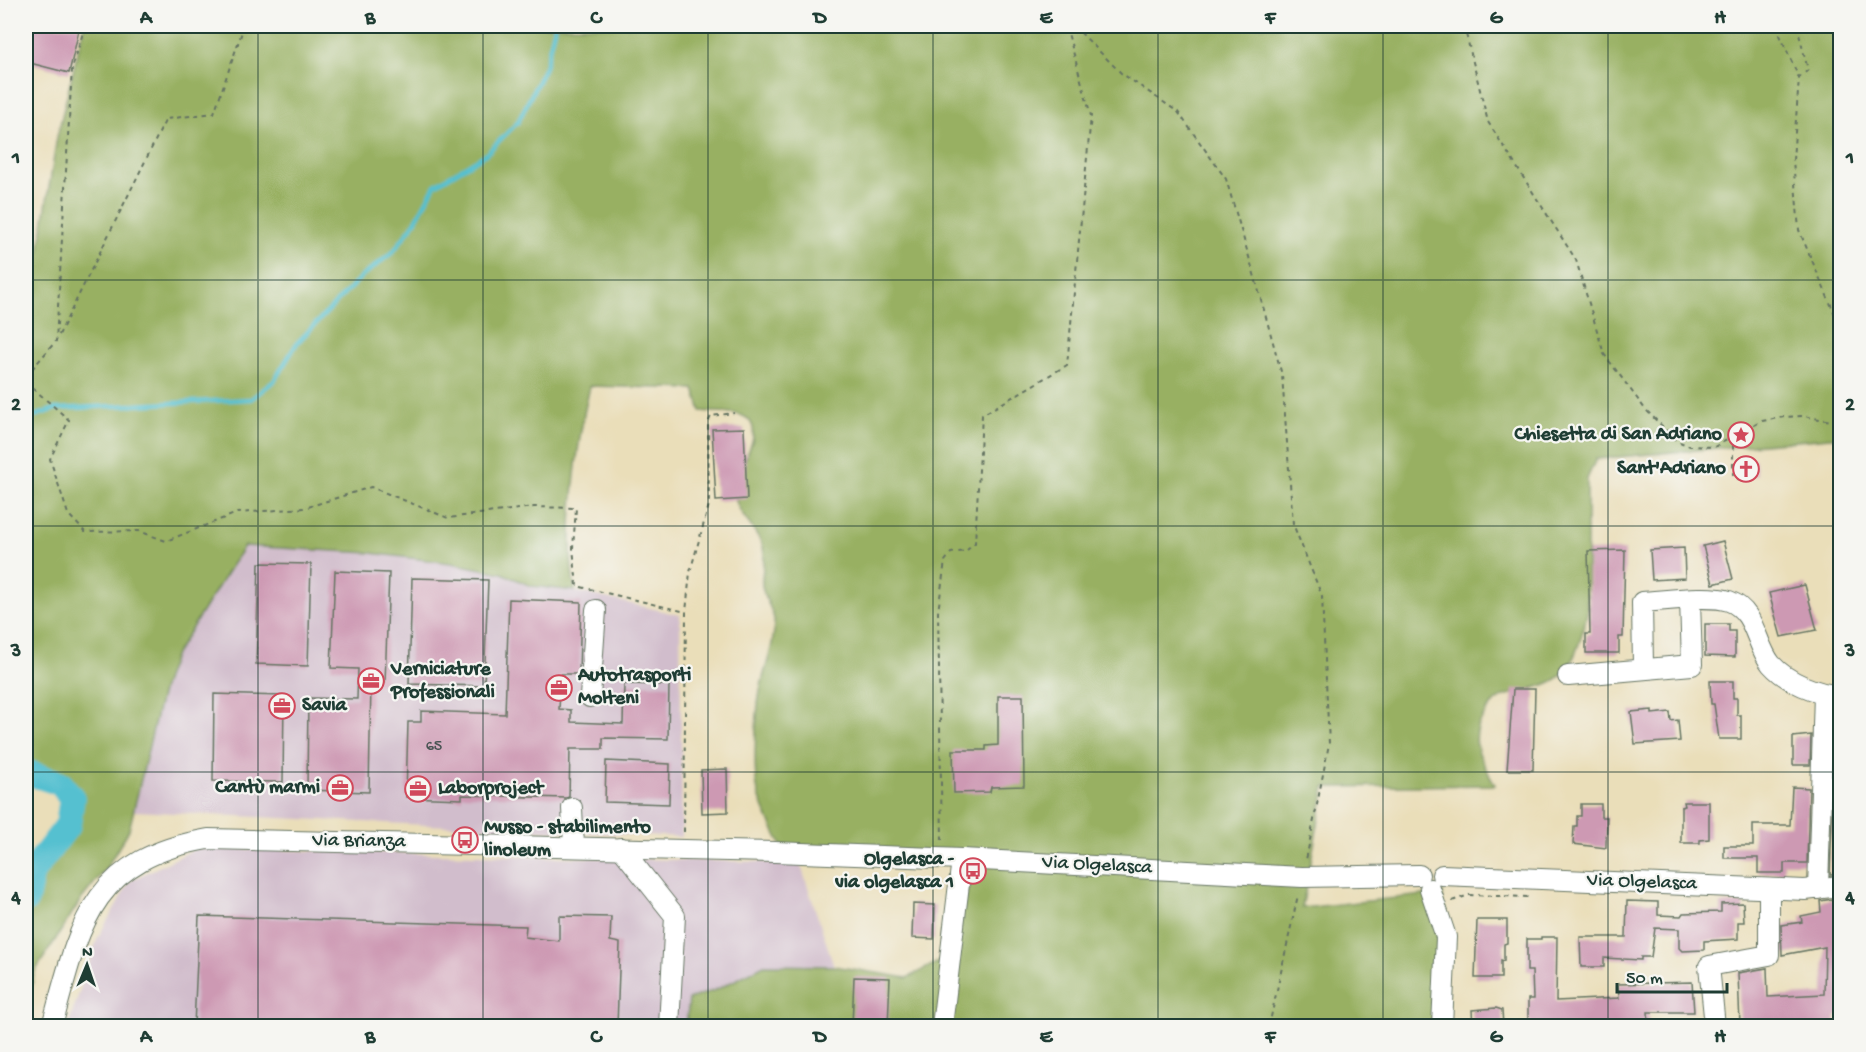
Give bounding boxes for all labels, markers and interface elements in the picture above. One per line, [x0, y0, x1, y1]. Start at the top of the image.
text: A [139, 8, 154, 31]
text: B [364, 8, 376, 31]
text: C [590, 8, 604, 31]
text: D [811, 8, 827, 31]
text: E [1040, 8, 1054, 31]
text: F [1264, 8, 1277, 31]
text: G [1490, 8, 1504, 31]
text: H [1714, 8, 1726, 31]
text: 1 [11, 148, 20, 171]
text: 1 [1845, 148, 1854, 171]
text: 2 [11, 395, 21, 418]
text: 2 [1845, 395, 1855, 418]
place icon: Chiesetta di San Adriano [1726, 420, 1756, 450]
place label: Chiesetta di San Adriano [1514, 424, 1723, 447]
church icon: Sant'Adriano [1731, 454, 1761, 484]
place label: Sant'Adriano [1617, 458, 1727, 481]
text: 3 [10, 641, 21, 664]
text: 3 [1844, 641, 1855, 664]
place label: Verniciature Professionali [390, 659, 495, 705]
place label: Autotrasporti Molteni [577, 665, 691, 711]
office icon: Verniciature Professionali [356, 666, 386, 696]
office icon: Autotrasporti Molteni [544, 673, 574, 703]
office icon: Savia [267, 691, 297, 721]
place label: Savia [302, 695, 348, 718]
house number: 65 [426, 738, 442, 757]
office icon: Cantù marmi [325, 773, 355, 803]
office icon: Laborproject [403, 774, 433, 804]
place label: Cantù marmi [214, 777, 320, 800]
place label: Laborproject [438, 778, 545, 801]
place label: Musso - stabilimento linoleum [483, 817, 652, 863]
bus stop icon: Musso - stabilimento linoleum [450, 825, 480, 855]
street label: Via Brianza [311, 830, 407, 854]
place label: Olgelasca - via olgelasca 1 [834, 849, 955, 895]
street label: Via Olgelasca [1040, 852, 1154, 880]
bus stop icon: Olgelasca - via olgelasca 1 [958, 856, 988, 886]
street label: Via Olgelasca [1586, 870, 1698, 896]
text: 4 [10, 888, 21, 911]
text: 4 [1844, 888, 1855, 911]
north arrow [57, 935, 117, 995]
text: N [82, 944, 94, 963]
scale bar [1617, 956, 1726, 994]
text: 50 m [1626, 969, 1663, 990]
text: A [139, 1027, 154, 1050]
text: B [364, 1027, 376, 1050]
text: C [590, 1027, 604, 1050]
text: D [811, 1027, 827, 1050]
text: E [1040, 1027, 1054, 1050]
text: F [1264, 1027, 1277, 1050]
text: G [1490, 1027, 1504, 1050]
text: H [1714, 1027, 1726, 1050]

